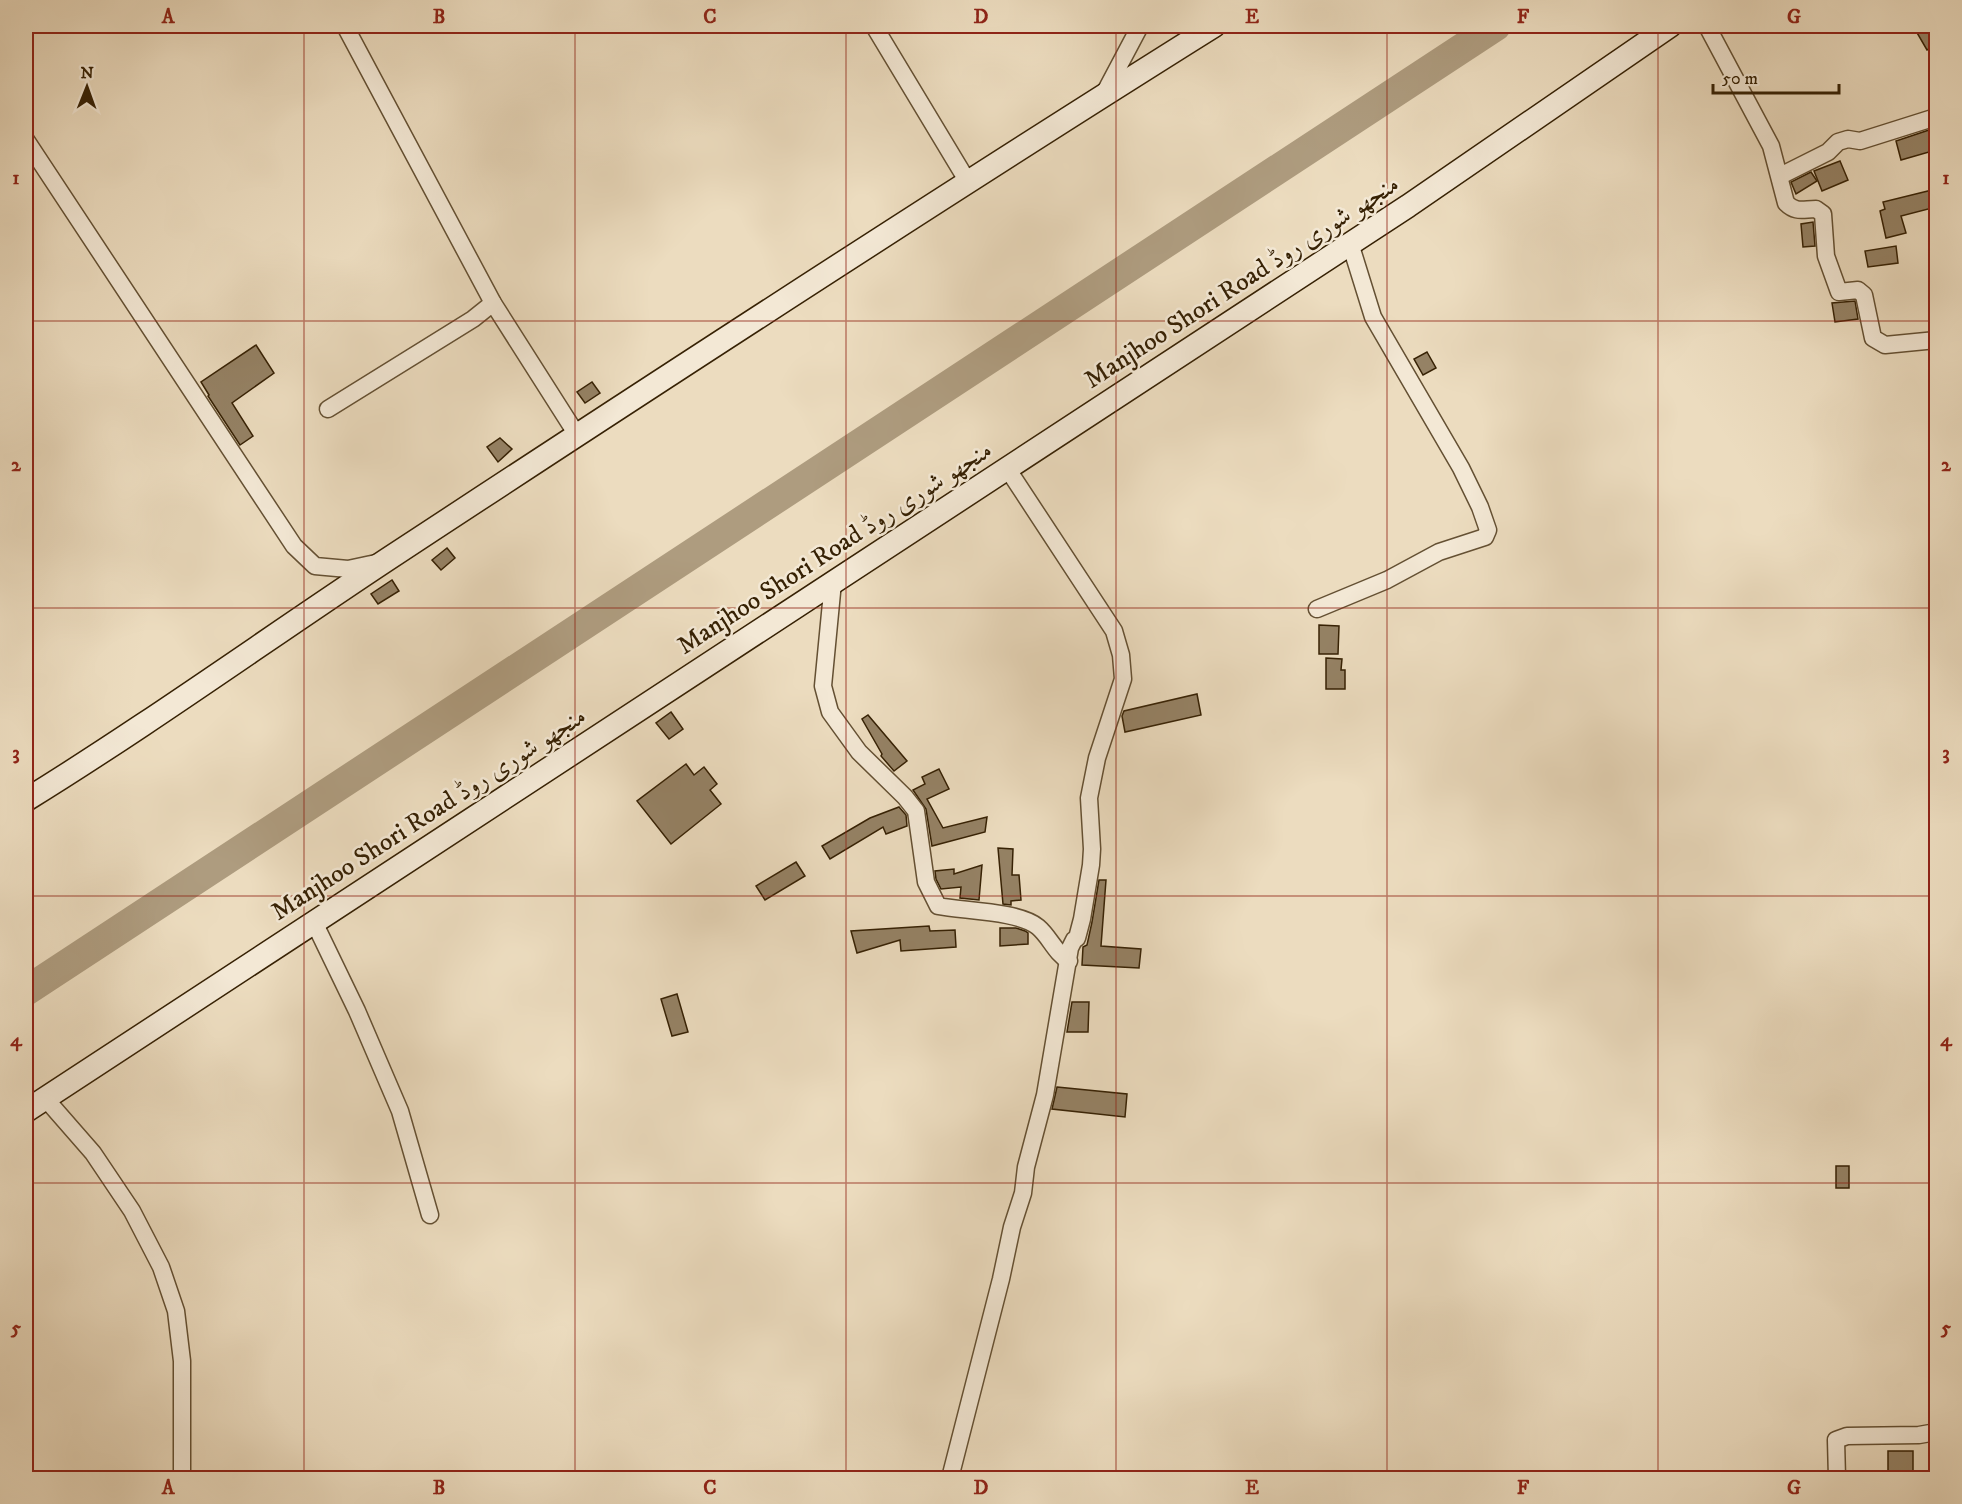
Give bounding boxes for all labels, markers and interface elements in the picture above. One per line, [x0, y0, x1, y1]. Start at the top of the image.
text: A [161, 5, 176, 30]
text: B [433, 5, 445, 30]
text: C [703, 5, 717, 30]
text: D [974, 5, 989, 30]
text: E [1245, 5, 1259, 30]
text: F [1517, 5, 1530, 30]
text: G [1787, 5, 1801, 30]
north arrow [57, 57, 117, 117]
scale bar [1713, 57, 1839, 95]
text: N [81, 63, 94, 83]
text: 50 m [1722, 68, 1758, 90]
text: 1 [12, 166, 20, 191]
text: 1 [1942, 166, 1950, 191]
street label: Manjhoo Shori Road منجھو شوری روڈ [1078, 168, 1406, 397]
street label: Manjhoo Shori Road منجھو شوری روڈ [671, 434, 999, 663]
text: 2 [11, 453, 22, 478]
text: 2 [1941, 453, 1952, 478]
street label: Manjhoo Shori Road منجھو شوری روڈ [265, 700, 593, 929]
text: 3 [12, 741, 20, 766]
text: 3 [1942, 741, 1950, 766]
text: 4 [10, 1028, 23, 1053]
text: 4 [1940, 1028, 1953, 1053]
text: 5 [10, 1316, 21, 1341]
text: 5 [1940, 1316, 1951, 1341]
text: A [161, 1476, 176, 1501]
text: B [433, 1476, 445, 1501]
text: C [703, 1476, 717, 1501]
text: D [974, 1476, 989, 1501]
text: E [1245, 1476, 1259, 1501]
text: F [1517, 1476, 1530, 1501]
text: G [1787, 1476, 1801, 1501]

